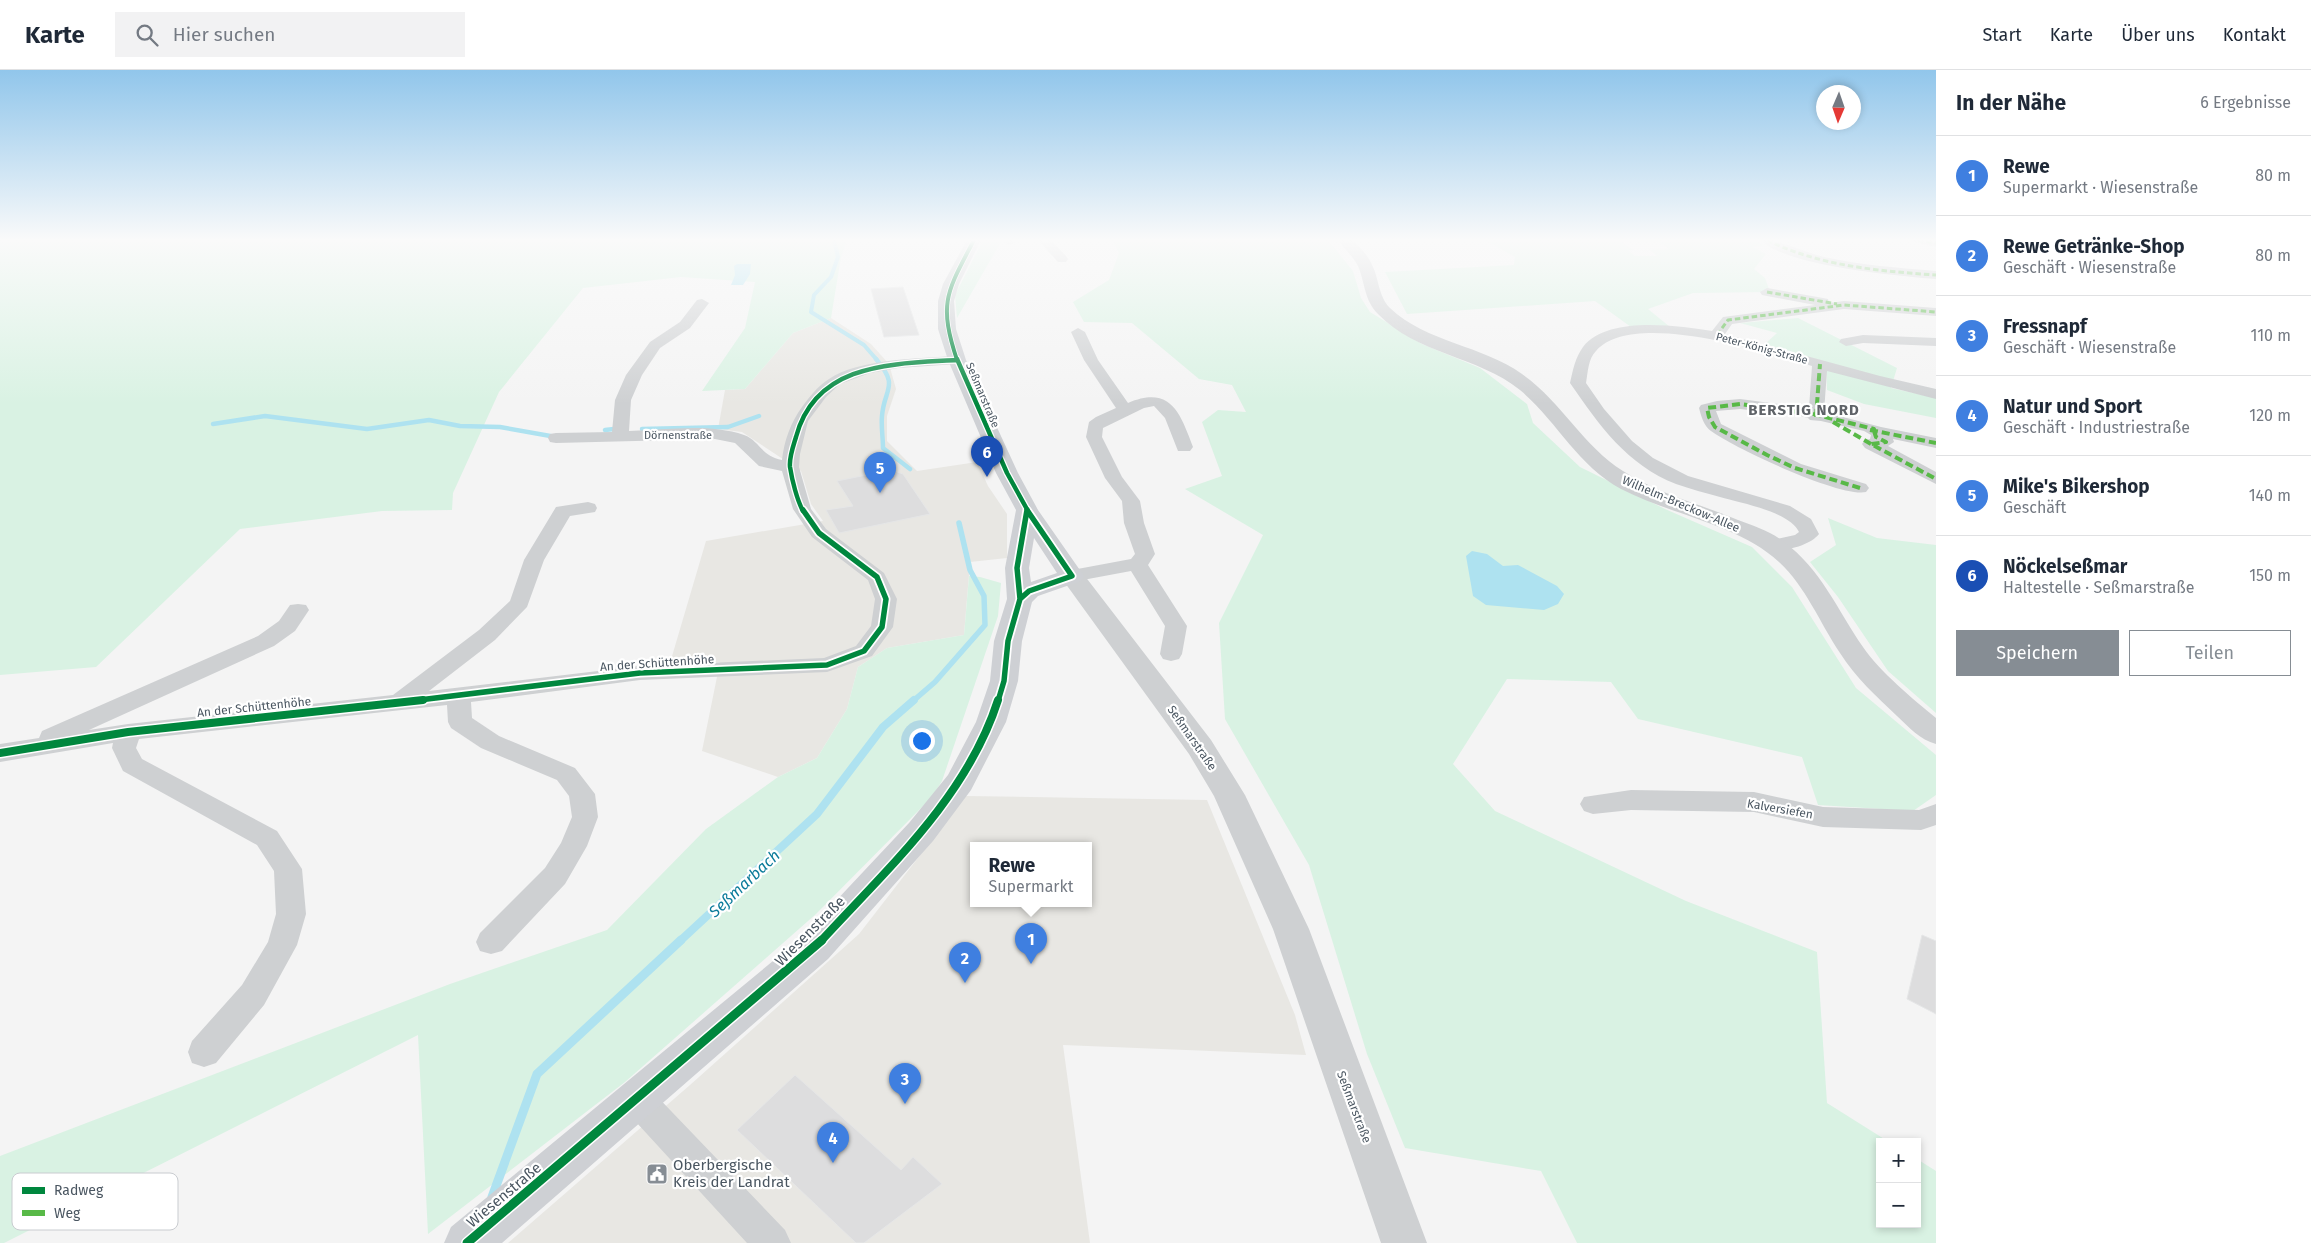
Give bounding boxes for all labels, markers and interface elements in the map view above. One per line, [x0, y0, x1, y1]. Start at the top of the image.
search box [115, 12, 465, 57]
text: Karte [25, 21, 85, 49]
icon: search [133, 21, 161, 49]
text: Hier suchen [173, 23, 275, 46]
text: Start [1982, 24, 2022, 46]
text: Karte [2050, 24, 2093, 46]
text: Über uns [2121, 24, 2195, 46]
text: Kontakt [2223, 24, 2286, 46]
north arrow [1816, 85, 1861, 130]
text: In der Nähe [1956, 90, 2066, 116]
text: 6 Ergebnisse [2200, 93, 2291, 112]
text: Rewe [2003, 155, 2050, 178]
text: 1 [1968, 166, 1976, 185]
text: 80 m [2255, 166, 2291, 185]
text: Supermarkt · Wiesenstraße [2003, 178, 2198, 197]
text: Rewe Getränke-Shop [2003, 235, 2185, 258]
text: 2 [1968, 246, 1976, 265]
text: 80 m [2255, 246, 2291, 265]
text: Geschäft · Wiesenstraße [2003, 258, 2176, 277]
text: Fressnapf [2003, 315, 2087, 338]
text: 3 [1968, 326, 1976, 345]
text: 110 m [2250, 326, 2291, 345]
street label: Peter-König-Straße [1715, 330, 1809, 367]
text: Geschäft · Wiesenstraße [2003, 338, 2176, 357]
street label: Seßmarstraße [963, 361, 1002, 430]
text: Natur und Sport [2003, 395, 2142, 418]
district label: BERSTIG NORD [1748, 401, 1860, 419]
text: 4 [1967, 406, 1977, 425]
text: 120 m [2249, 406, 2291, 425]
text: Geschäft · Industriestraße [2003, 418, 2190, 437]
street label: Dörnenstraße [644, 429, 712, 442]
pin: 6 [971, 436, 1003, 477]
pin: 5 [864, 452, 896, 493]
street label: Wilhelm-Breckow-Allee [1620, 473, 1742, 535]
text: Mike's Bikershop [2003, 475, 2150, 498]
text: 5 [1968, 486, 1976, 505]
text: 140 m [2249, 486, 2291, 505]
text: Geschäft [2003, 498, 2066, 517]
text: Nöckelseßmar [2003, 555, 2127, 578]
text: 6 [1967, 566, 1977, 585]
text: 150 m [2249, 566, 2291, 585]
text: Haltestelle · Seßmarstraße [2003, 578, 2195, 597]
button: Speichern [1956, 630, 2119, 676]
button: Teilen [2129, 630, 2291, 676]
street label: An der Schüttenhöhe [599, 652, 715, 674]
street label: An der Schüttenhöhe [196, 694, 312, 720]
street label: Seßmarstraße [1165, 703, 1219, 773]
your location [909, 728, 935, 754]
street label: Kalversiefen [1746, 796, 1814, 822]
popup [970, 842, 1092, 907]
water label: Seßmarbach [704, 846, 784, 922]
text: Rewe [989, 854, 1035, 877]
text: Supermarkt [989, 877, 1074, 896]
street label: Wiesenstraße [771, 892, 849, 970]
pin: 1 [1015, 923, 1047, 964]
pin: 2 [949, 942, 981, 983]
pin: 3 [889, 1063, 921, 1104]
street label: Seßmarstraße [1334, 1069, 1374, 1145]
pin: 4 [817, 1122, 849, 1163]
map controls [1876, 1138, 1921, 1228]
button: + [1876, 1138, 1921, 1183]
place label: Oberbergische Kreis der Landrat [673, 1156, 790, 1191]
street label: Wiesenstraße [463, 1159, 545, 1231]
public building icon: Oberbergische Kreis der Landrat [645, 1162, 669, 1186]
legend [12, 1173, 178, 1230]
text: Radweg [54, 1182, 104, 1199]
button: − [1876, 1183, 1921, 1228]
text: Weg [54, 1205, 81, 1222]

